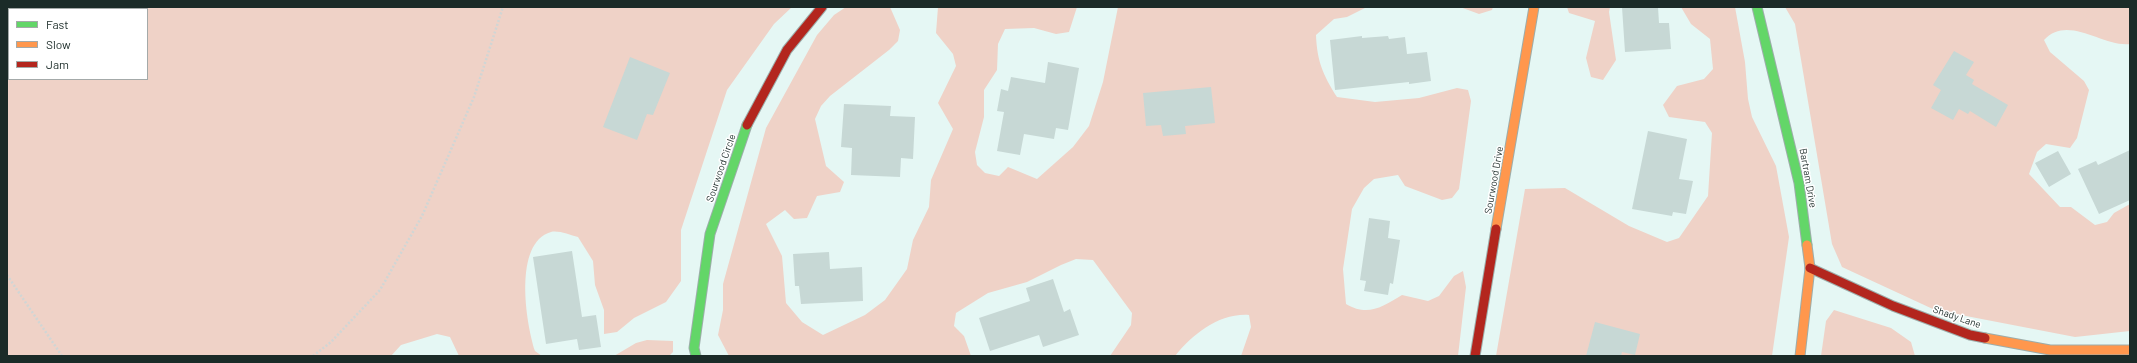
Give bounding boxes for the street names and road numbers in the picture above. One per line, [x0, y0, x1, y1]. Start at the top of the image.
street label: Sourwood Circle [704, 132, 738, 204]
street label: Sourwood Drive [1482, 145, 1506, 215]
street label: Bartram Drive [1797, 147, 1819, 209]
street label: Shady Lane [1931, 303, 1983, 331]

